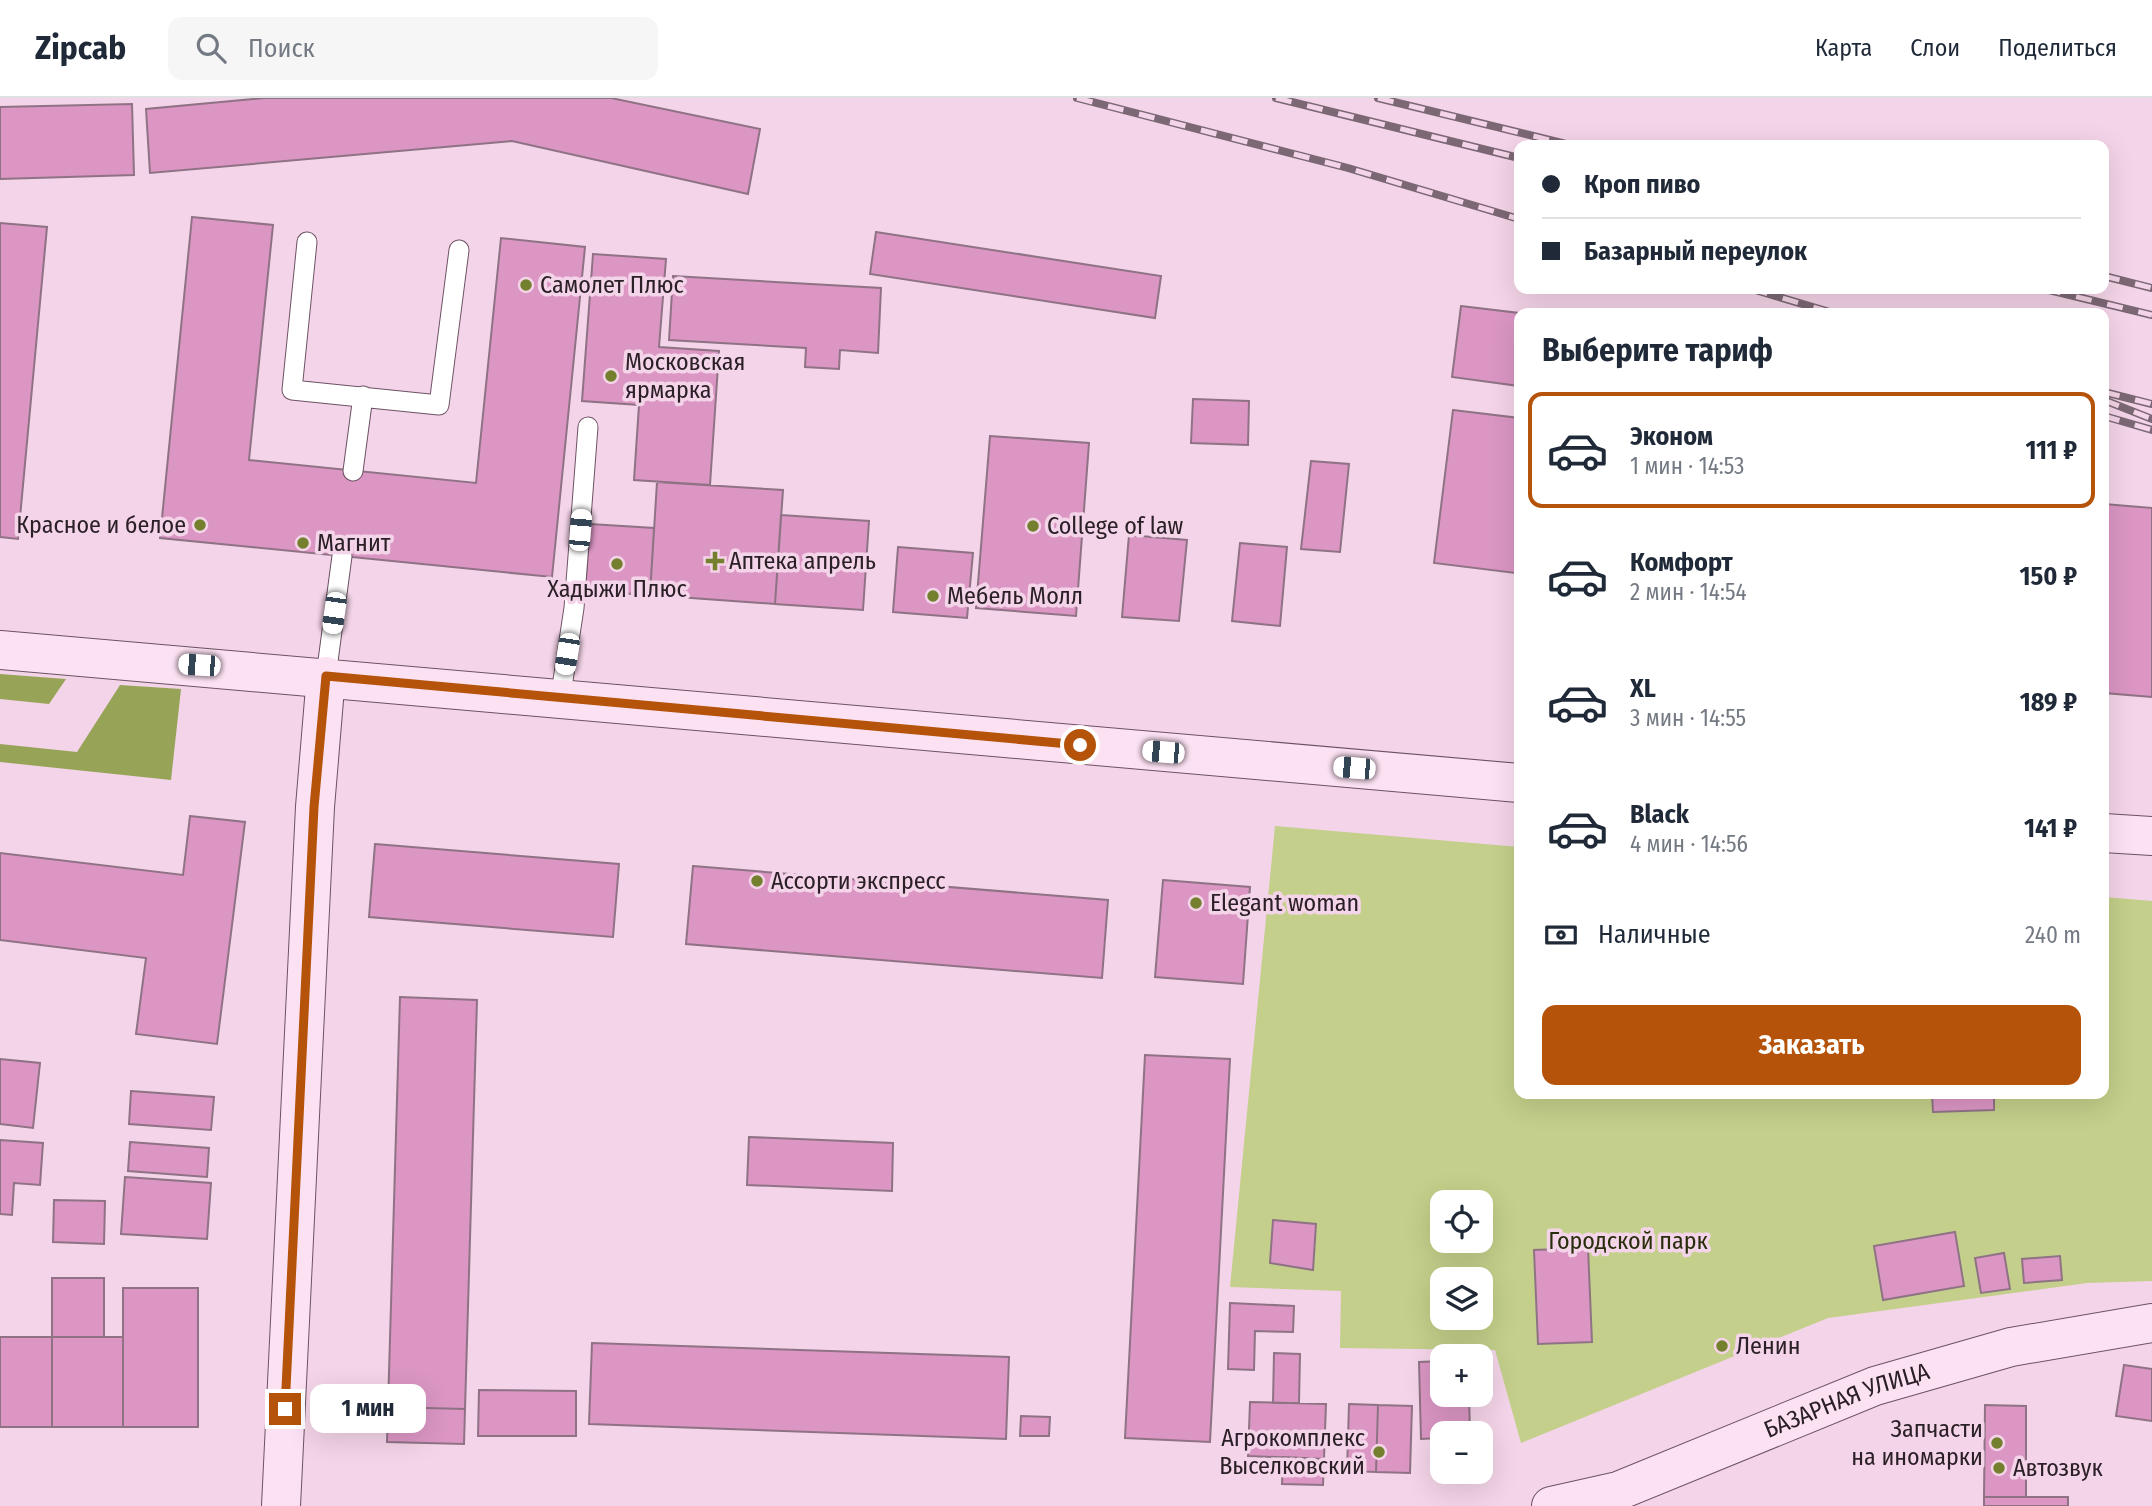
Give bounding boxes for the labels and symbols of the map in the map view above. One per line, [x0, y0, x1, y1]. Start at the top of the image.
place label: Самолет Плюс [540, 271, 684, 299]
marker: Самолет Плюс [518, 277, 534, 293]
place label: Московская ярмарка [625, 348, 745, 404]
marker: Московская ярмарка [603, 368, 619, 384]
car [568, 508, 593, 552]
place label: Красное и белое [16, 511, 186, 539]
place label: College of law [1047, 512, 1184, 540]
marker: Красное и белое [192, 517, 208, 533]
marker: College of law [1025, 518, 1041, 534]
place label: Магнит [317, 529, 391, 557]
marker: Магнит [295, 535, 311, 551]
place label: Аптека апрель [729, 547, 876, 575]
marker: Аптека апрель [707, 553, 723, 569]
marker: Хадыжи Плюс [609, 556, 625, 572]
place label: Хадыжи Плюс [547, 575, 687, 603]
place label: Мебель Молл [947, 582, 1083, 610]
marker: Мебель Молл [925, 588, 941, 604]
car [321, 591, 348, 635]
car [554, 632, 581, 676]
car [178, 653, 221, 677]
route start [1064, 729, 1096, 761]
car [1142, 740, 1185, 764]
car [1333, 756, 1376, 780]
place label: Ассорти экспресс [771, 867, 946, 895]
marker: Ассорти экспресс [749, 873, 765, 889]
place label: Elegant woman [1210, 889, 1359, 917]
marker: Elegant woman [1188, 895, 1204, 911]
park label: Городской парк [1548, 1227, 1708, 1255]
place label: Ленин [1736, 1332, 1800, 1360]
marker: Ленин [1714, 1338, 1730, 1354]
street label: БАЗАРНАЯ УЛИЦА [1760, 1357, 1933, 1444]
callout: 1 мин [310, 1384, 425, 1434]
route end [269, 1393, 301, 1425]
place label: Запчасти на иномарки [1851, 1415, 1983, 1471]
place label: Агрокомплекс Выселковский [1219, 1424, 1365, 1480]
marker: Запчасти на иномарки [1989, 1435, 2005, 1451]
marker: Агрокомплекс Выселковский [1371, 1444, 1387, 1460]
place label: Автозвук [2013, 1454, 2103, 1482]
marker: Автозвук [1991, 1460, 2007, 1476]

